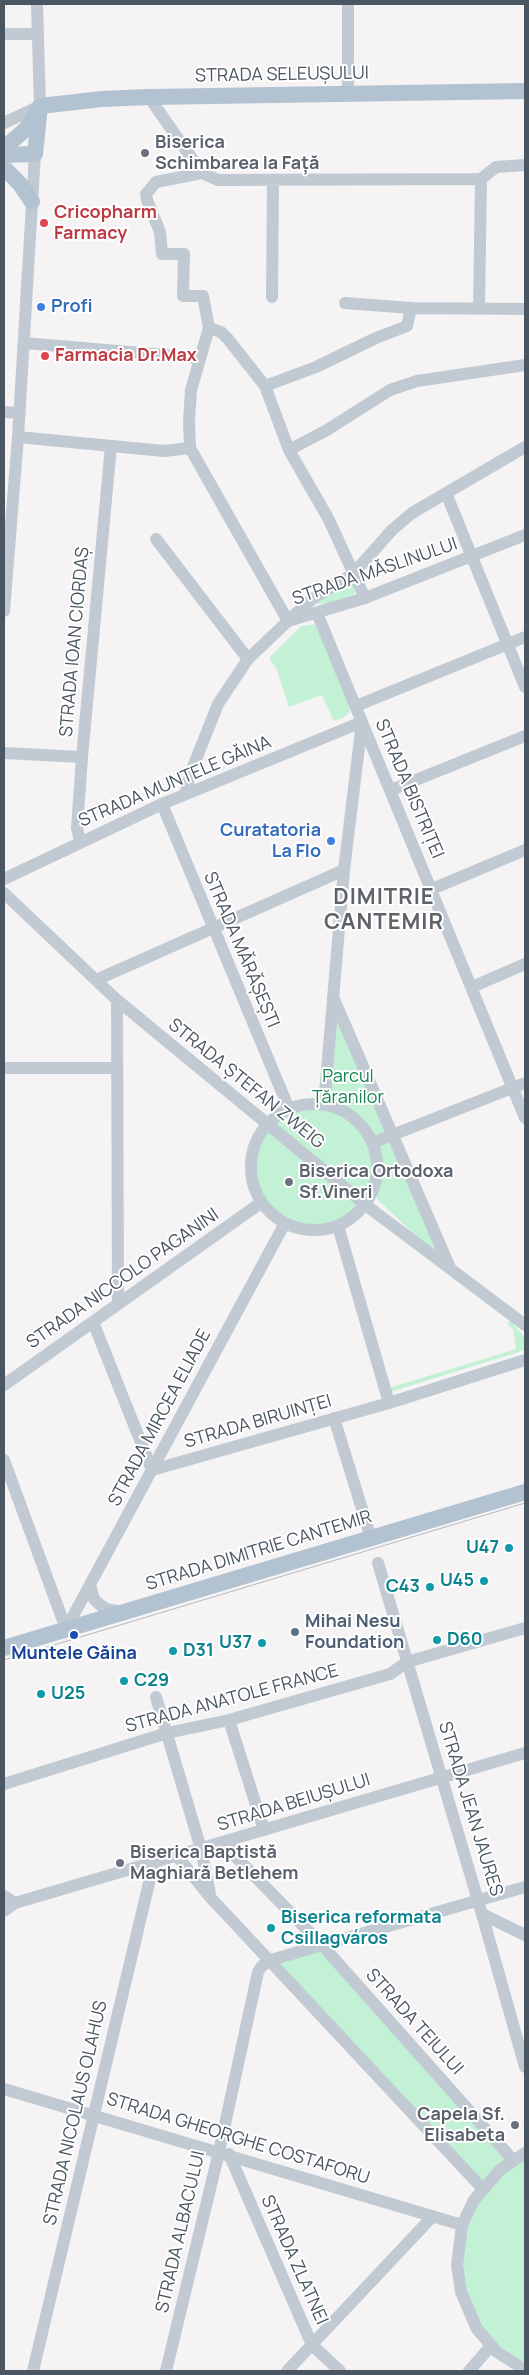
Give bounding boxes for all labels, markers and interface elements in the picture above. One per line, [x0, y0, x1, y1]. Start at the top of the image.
street label: STRADA SELEUȘULUI [195, 63, 369, 87]
place label: Biserica Schimbarea la Față [155, 132, 319, 174]
marker: Biserica Schimbarea la Față [139, 147, 151, 159]
place label: Cricopharm Farmacy [54, 202, 157, 244]
marker: Cricopharm Farmacy [38, 217, 50, 229]
place label: Profi [51, 296, 93, 318]
marker: Profi [35, 301, 47, 313]
place label: Farmacia Dr.Max [55, 345, 197, 367]
marker: Farmacia Dr.Max [39, 350, 51, 362]
street label: STRADA MĂSLINULUI [290, 534, 460, 610]
street label: STRADA IOAN CIORDAȘ [56, 546, 94, 738]
street label: STRADA BISTRIȚEI [370, 716, 448, 862]
street label: STRADA MUNTELE GĂINA [75, 732, 275, 832]
place label: Curatatoria La Flo [220, 820, 321, 862]
marker: Curatatoria La Flo [325, 835, 337, 847]
street label: STRADA MĂRĂȘEȘTI [198, 869, 284, 1031]
district label: DIMITRIE CANTEMIR [323, 885, 445, 936]
street label: STRADA ȘTEFAN ZWEIG [164, 1014, 328, 1154]
park label: Parcul Țăranilor [312, 1066, 384, 1108]
place label: Biserica Ortodoxa Sf.Vineri [299, 1161, 453, 1204]
marker: Biserica Ortodoxa Sf.Vineri [283, 1176, 295, 1188]
street label: STRADA NICCOLO PAGANINI [23, 1204, 223, 1354]
street label: STRADA MIRCEA ELIADE [104, 1326, 216, 1510]
street label: STRADA BIRUINȚEI [182, 1391, 334, 1453]
street label: STRADA DIMITRIE CANTEMIR [143, 1506, 375, 1596]
place label: U47 [466, 1537, 499, 1559]
marker: U47 [503, 1542, 515, 1554]
place label: U45 [440, 1570, 474, 1592]
marker: U45 [478, 1575, 490, 1587]
place label: C43 [386, 1576, 420, 1598]
marker: C43 [424, 1581, 436, 1593]
place label: Mihai Nesu Foundation [305, 1611, 404, 1654]
marker: Mihai Nesu Foundation [289, 1626, 301, 1638]
marker: Muntele Găina [68, 1629, 80, 1641]
place label: D60 [447, 1629, 483, 1651]
place label: U37 [219, 1632, 252, 1654]
marker: D60 [431, 1634, 443, 1646]
marker: U37 [256, 1637, 268, 1649]
place label: D31 [183, 1640, 214, 1662]
place label: Muntele Găina [11, 1643, 137, 1665]
marker: D31 [167, 1645, 179, 1657]
street label: STRADA ANATOLE FRANCE [123, 1660, 341, 1738]
place label: C29 [134, 1670, 169, 1692]
marker: C29 [118, 1675, 130, 1687]
place label: U25 [51, 1683, 85, 1705]
marker: U25 [35, 1688, 47, 1700]
street label: STRADA JEAN JAURES [433, 1719, 507, 1899]
street label: STRADA BEIUȘULUI [215, 1769, 373, 1837]
place label: Biserica Baptistă Maghiară Betlehem [130, 1842, 298, 1885]
marker: Biserica Baptistă Maghiară Betlehem [114, 1857, 126, 1869]
place label: Biserica reformata Csillagváros [281, 1907, 442, 1950]
marker: Biserica reformata Csillagváros [265, 1922, 277, 1934]
street label: STRADA TEIULUI [361, 1965, 467, 2079]
street label: STRADA NICOLAUS OLAHUS [40, 1999, 112, 2227]
street label: STRADA GHEORGHE COSTAFORU [104, 2089, 372, 2189]
place label: Capela Sf. Elisabeta [417, 2104, 505, 2146]
marker: Capela Sf. Elisabeta [509, 2119, 521, 2131]
street label: STRADA ALBACULUI [152, 2149, 210, 2315]
street label: STRADA ZLATNEI [256, 2192, 332, 2328]

